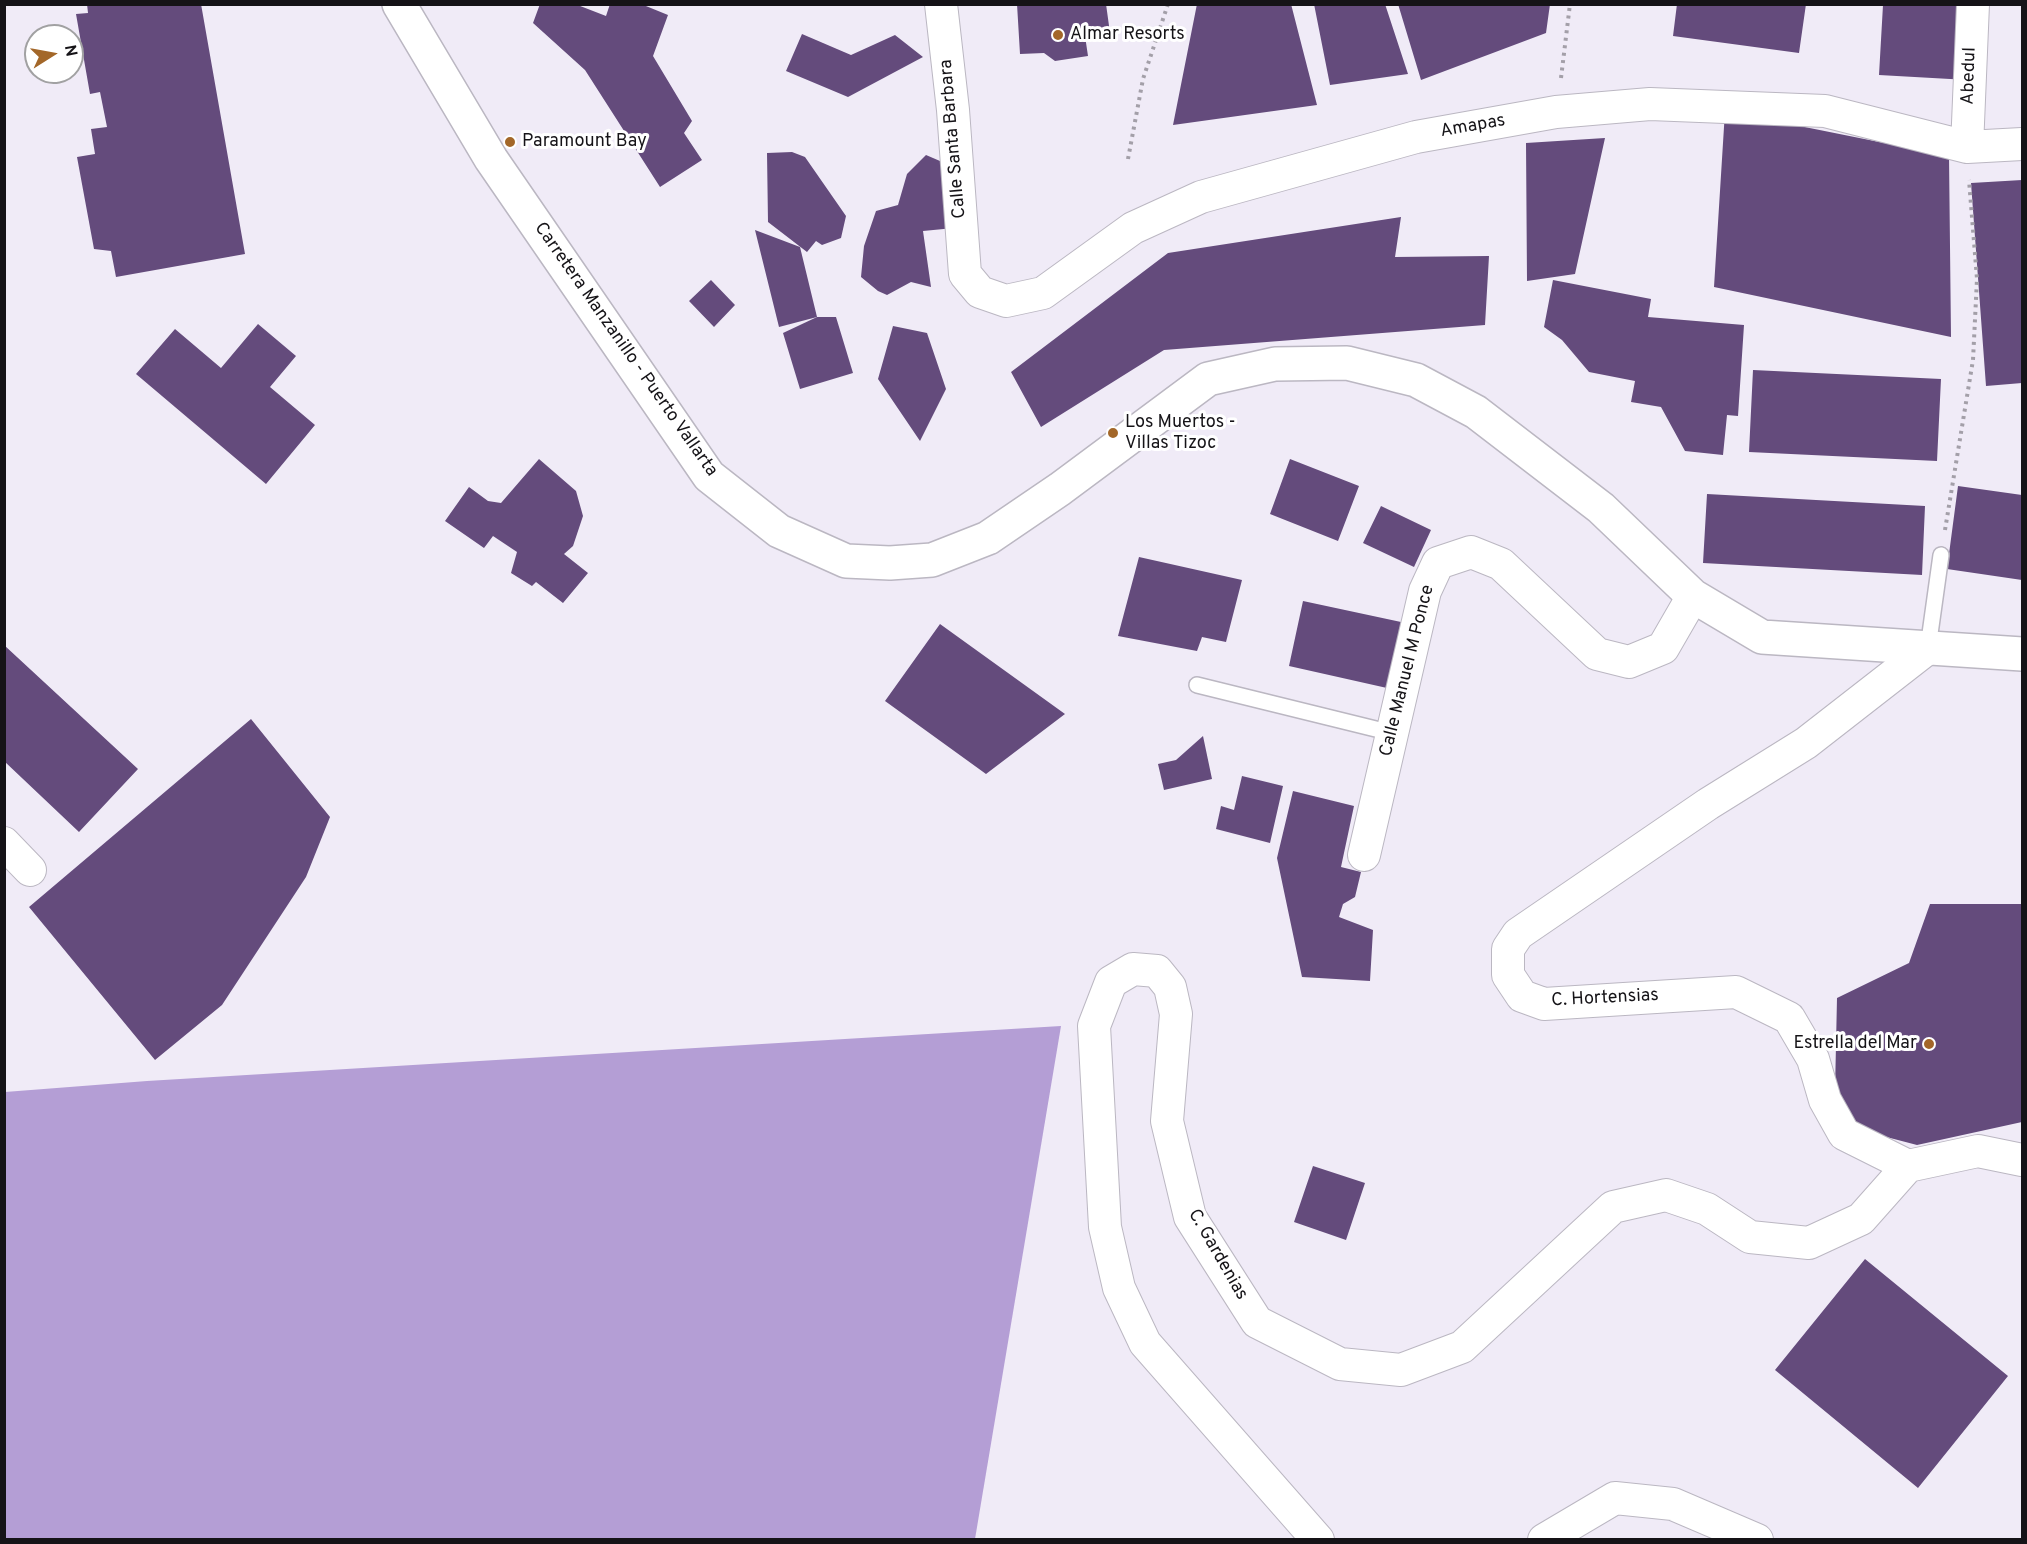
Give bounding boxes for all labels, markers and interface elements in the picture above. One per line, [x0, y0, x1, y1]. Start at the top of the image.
north arrow [24, 24, 84, 84]
place label: Almar Resorts [1070, 24, 1185, 46]
marker: Almar Resorts [1051, 28, 1065, 42]
text: N [59, 43, 81, 58]
street label: Abedul [1958, 47, 1982, 105]
street label: Calle Santa Barbara [936, 58, 972, 220]
street label: Amapas [1439, 111, 1507, 143]
place label: Paramount Bay [522, 131, 647, 153]
marker: Paramount Bay [503, 135, 517, 149]
street label: Carretera Manzanillo - Puerto Vallarta [529, 219, 721, 481]
place label: Los Muertos - Villas Tizoc [1125, 412, 1236, 454]
marker: Los Muertos - Villas Tizoc [1106, 426, 1120, 440]
street label: Calle Manuel M Ponce [1376, 583, 1440, 759]
street label: C. Hortensias [1551, 985, 1659, 1013]
place label: Estrella del Mar [1793, 1033, 1917, 1055]
marker: Estrella del Mar [1922, 1037, 1936, 1051]
street label: C. Gardenias [1182, 1206, 1252, 1304]

